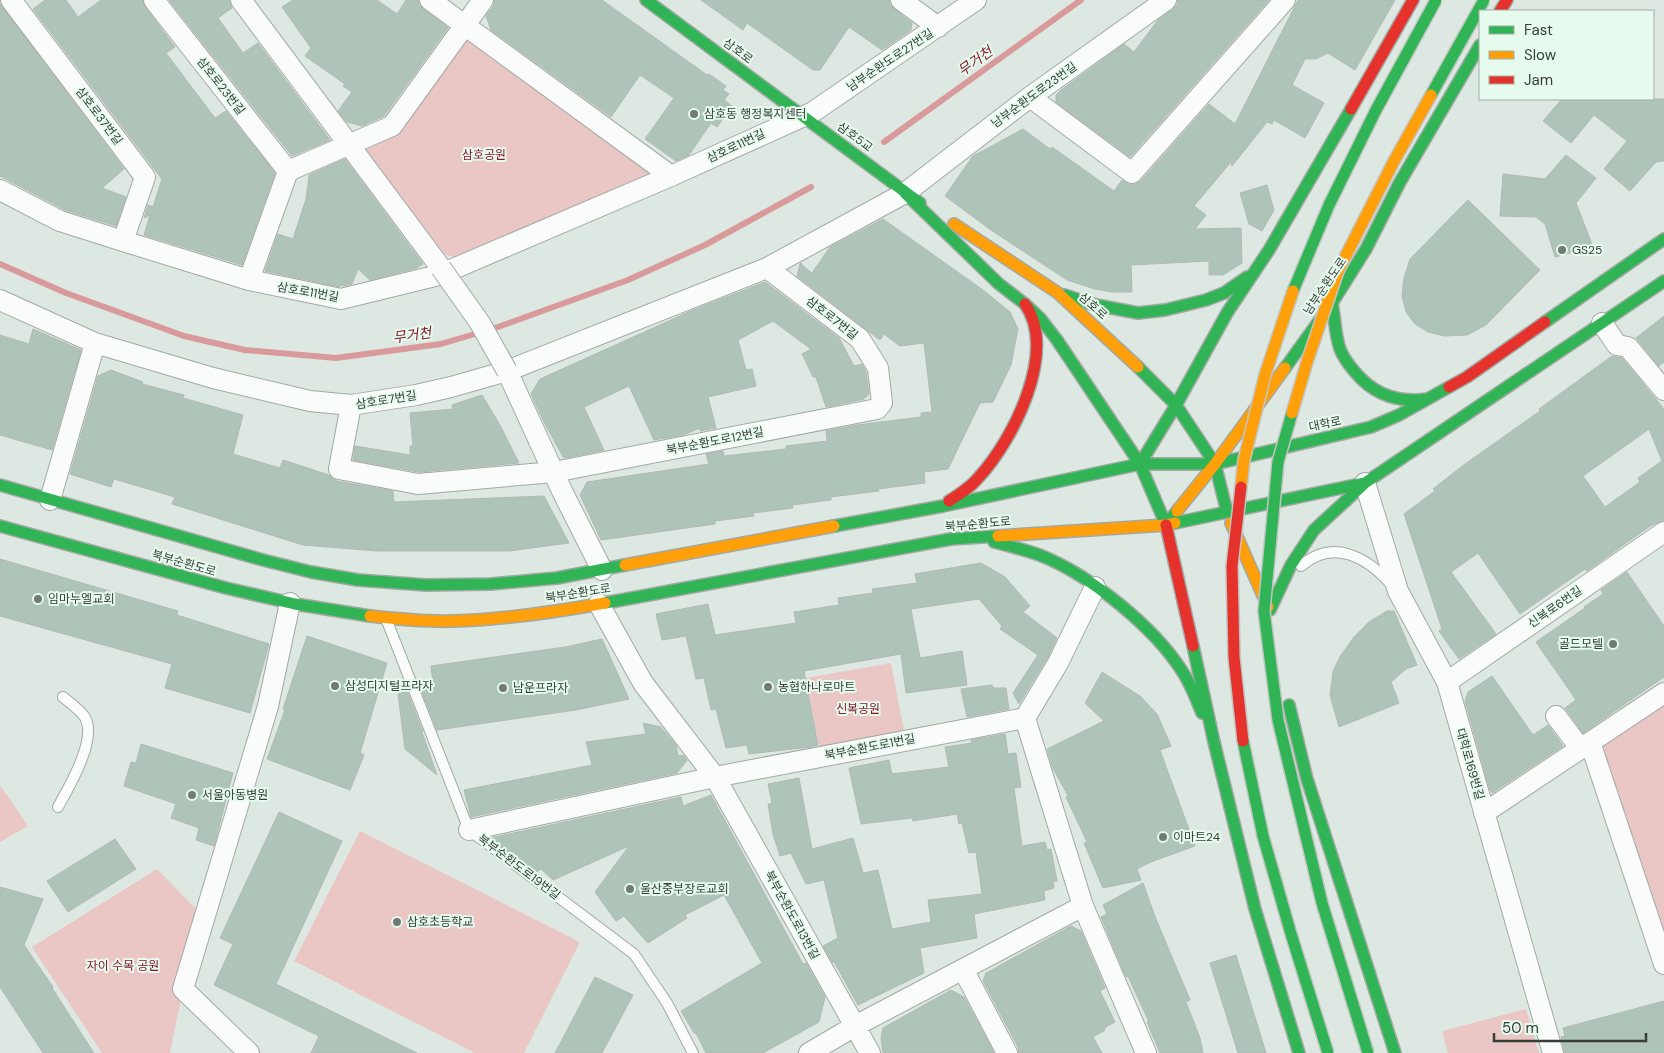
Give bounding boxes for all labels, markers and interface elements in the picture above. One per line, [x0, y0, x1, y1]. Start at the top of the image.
legend [1479, 10, 1654, 100]
text: Fast [1524, 20, 1553, 40]
street label: 남부순환도로27번길 [843, 25, 937, 95]
street label: 삼호로 [720, 35, 756, 67]
water label: 무거천 [954, 42, 997, 80]
text: Slow [1524, 45, 1557, 65]
street label: 삼호로23번길 [193, 54, 249, 118]
street label: 남부순환도로23번길 [988, 58, 1080, 132]
text: Jam [1524, 70, 1553, 90]
street label: 삼호로37번길 [72, 84, 126, 148]
place label: 삼호동 행정복지센터 [704, 106, 807, 122]
marker: 삼호동 행정복지센터 [688, 108, 700, 120]
street label: 삼호5교 [834, 119, 876, 155]
street label: 삼호로11번길 [704, 125, 768, 167]
park label: 삼호공원 [462, 147, 506, 163]
place label: GS25 [1572, 242, 1602, 258]
marker: GS25 [1556, 244, 1568, 256]
street label: 남부순환도로 [1300, 254, 1350, 318]
street label: 삼호로11번길 [276, 279, 340, 305]
street label: 삼호로 [1075, 289, 1111, 323]
street label: 삼호로7번길 [803, 293, 861, 343]
water label: 무거천 [392, 323, 433, 347]
street label: 삼호로7번길 [354, 387, 418, 413]
street label: 대학로 [1307, 413, 1343, 435]
street label: 북부순환도로12번길 [665, 424, 765, 458]
street label: 북부순환도로 [944, 513, 1012, 535]
street label: 북부순환도로 [150, 546, 218, 580]
street label: 북부순환도로 [544, 580, 612, 606]
street label: 신복로6번길 [1525, 582, 1585, 632]
place label: 임마누엘교회 [48, 591, 114, 607]
marker: 임마누엘교회 [32, 593, 44, 605]
place label: 골드모텔 [1559, 636, 1603, 652]
marker: 골드모텔 [1607, 638, 1619, 650]
place label: 삼성디지털프라자 [345, 678, 433, 694]
place label: 농협하나로마트 [778, 679, 855, 695]
marker: 삼성디지털프라자 [329, 680, 341, 692]
place label: 남운프라자 [513, 680, 568, 696]
marker: 농협하나로마트 [762, 681, 774, 693]
marker: 남운프라자 [497, 682, 509, 694]
park label: 신복공원 [836, 701, 880, 717]
street label: 대학로169번길 [1452, 726, 1488, 802]
street label: 북부순환도로1번길 [823, 730, 917, 764]
place label: 서울아동병원 [202, 787, 268, 803]
marker: 서울아동병원 [186, 789, 198, 801]
place label: 이마트24 [1173, 829, 1220, 845]
street label: 북부순환도로19번길 [474, 831, 564, 903]
marker: 이마트24 [1157, 831, 1169, 843]
street label: 북부순환도로13번길 [761, 868, 823, 962]
place label: 울산중부장로교회 [640, 881, 728, 897]
marker: 울산중부장로교회 [624, 883, 636, 895]
place label: 삼호초등학교 [407, 914, 473, 930]
marker: 삼호초등학교 [391, 916, 403, 928]
park label: 자이 수목 공원 [87, 958, 159, 974]
scale bar [1494, 1010, 1646, 1042]
text: 50 m [1502, 1018, 1539, 1038]

